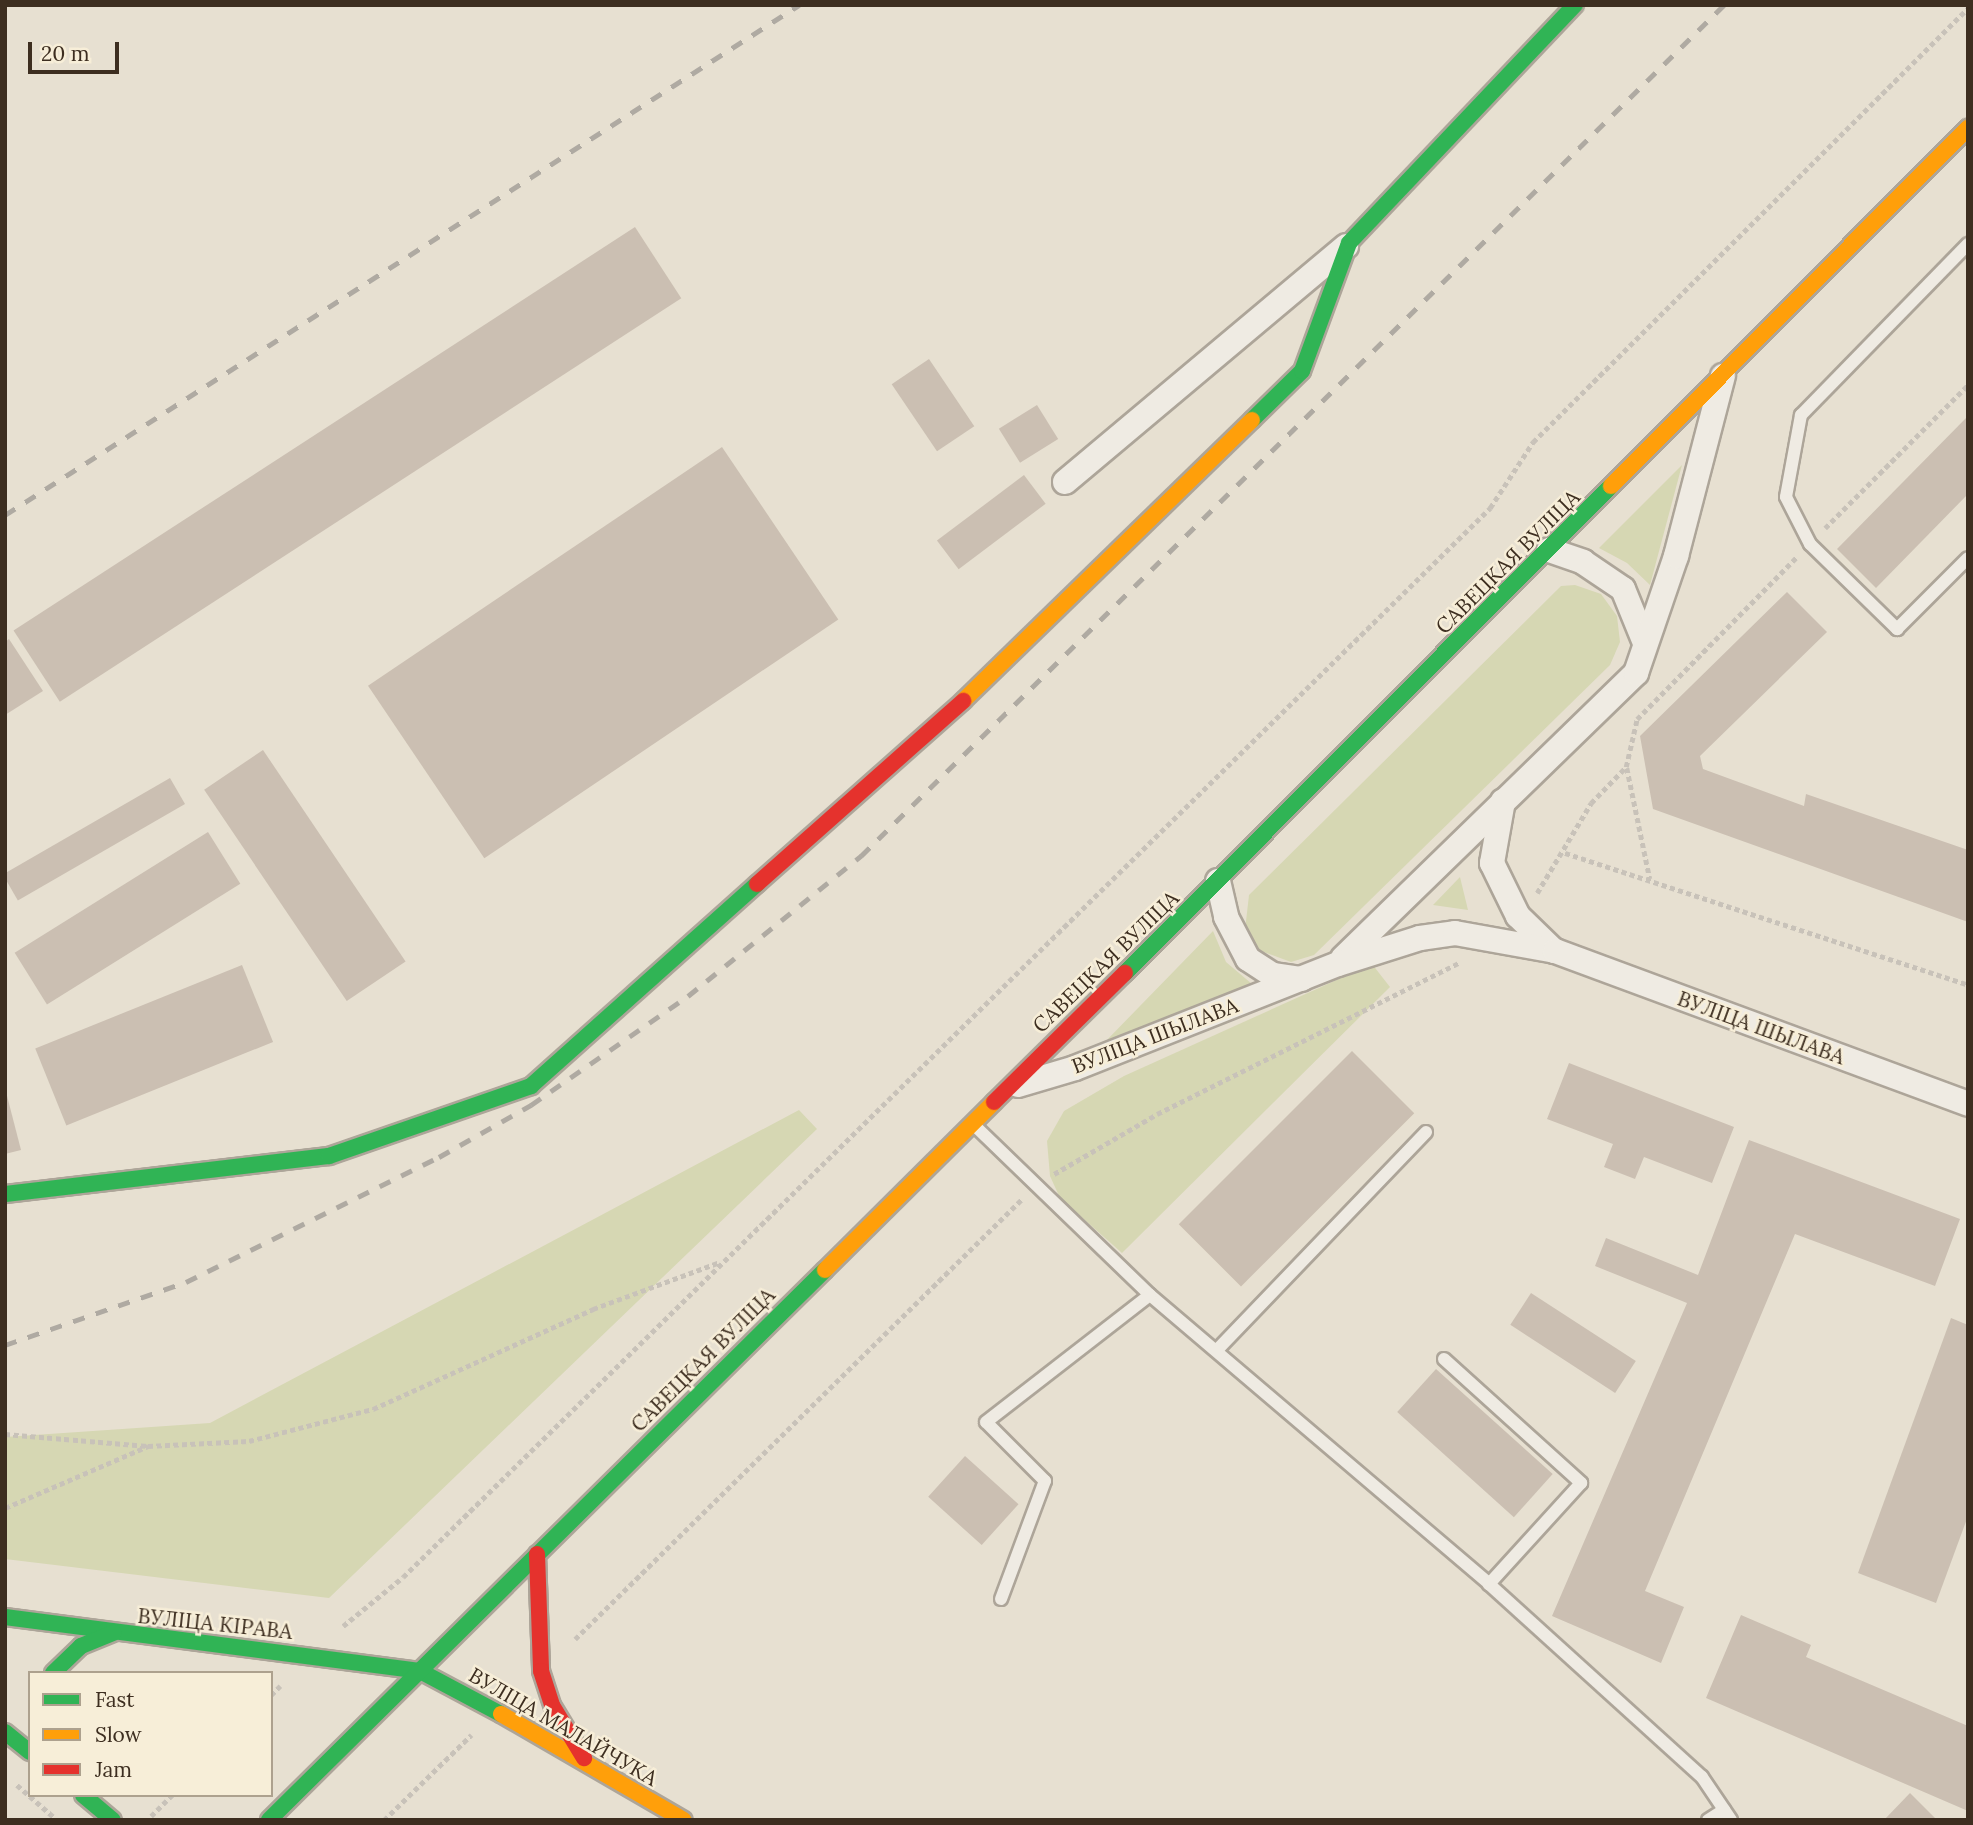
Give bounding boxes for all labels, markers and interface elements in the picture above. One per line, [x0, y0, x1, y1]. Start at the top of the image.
scale bar [32, 28, 122, 72]
text: 20 m [41, 40, 90, 67]
street label: САВЕЦКАЯ ВУЛІЦА [1431, 485, 1585, 639]
street label: САВЕЦКАЯ ВУЛІЦА [1028, 886, 1184, 1038]
street label: ВУЛІЦА ШЫЛАВА [1674, 986, 1848, 1070]
street label: ВУЛІЦА ШЫЛАВА [1068, 993, 1242, 1079]
street label: САВЕЦКАЯ ВУЛІЦА [626, 1283, 780, 1437]
street label: ВУЛІЦА КІРАВА [136, 1603, 294, 1645]
street label: ВУЛІЦА МАЛАЙЧУКА [464, 1663, 662, 1791]
legend [28, 1671, 273, 1797]
text: Fast [95, 1686, 134, 1713]
text: Slow [95, 1721, 142, 1748]
text: Jam [95, 1756, 132, 1783]

